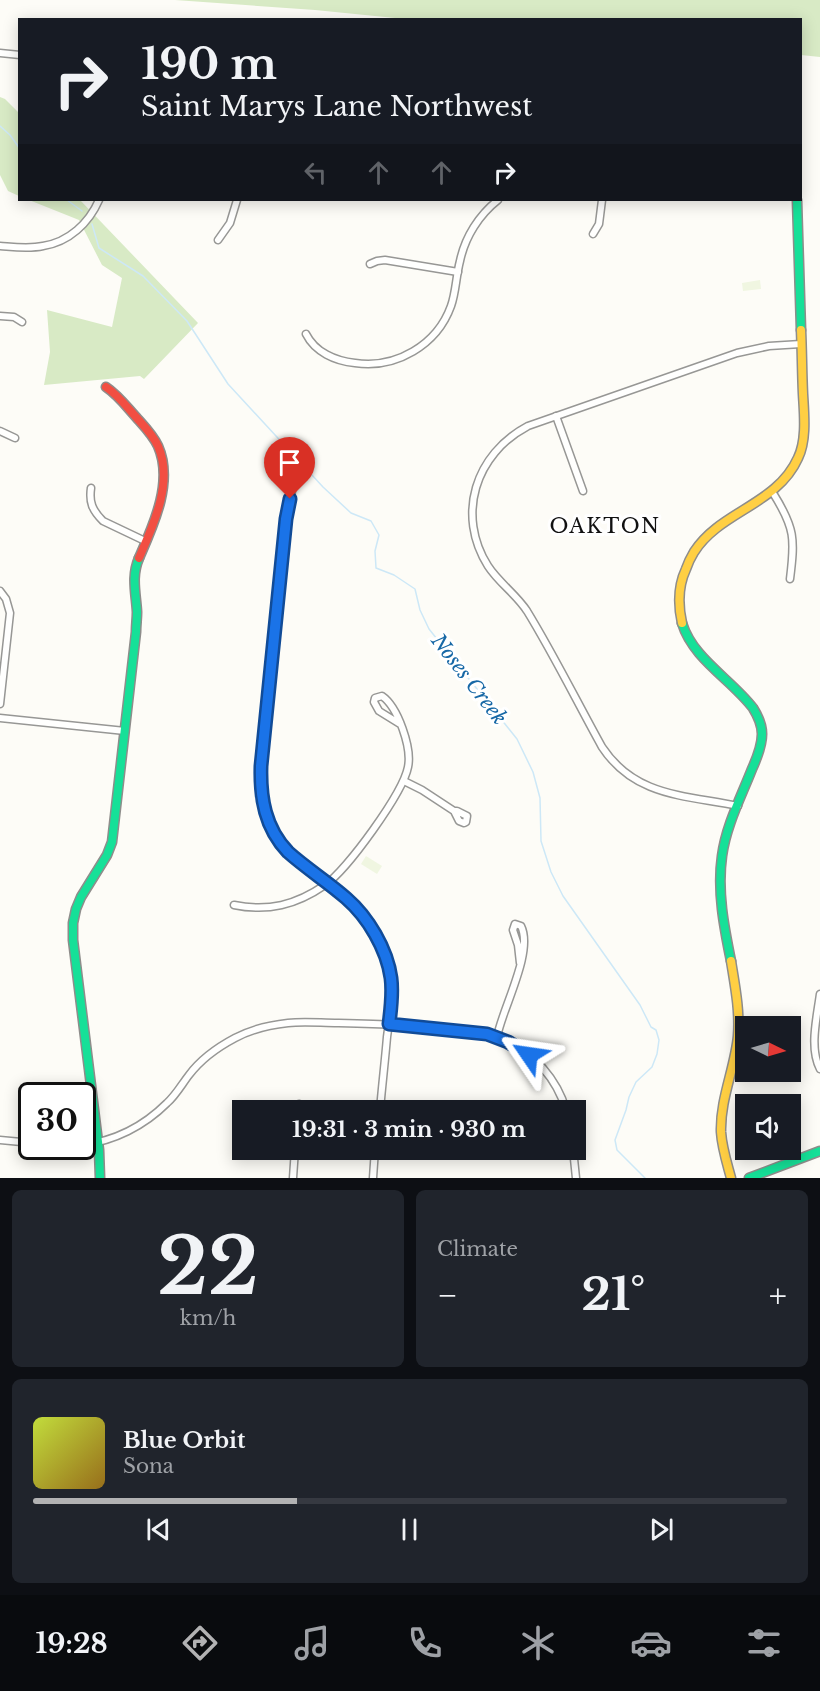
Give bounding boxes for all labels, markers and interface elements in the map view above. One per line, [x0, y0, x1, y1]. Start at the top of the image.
text: 190 m [141, 38, 277, 90]
icon: right [42, 42, 120, 120]
text: Saint Marys Lane Northwest [141, 90, 532, 123]
icon: left [299, 156, 332, 189]
icon: ahead [362, 156, 395, 189]
icon: ahead [425, 156, 458, 189]
icon: right [488, 156, 521, 189]
pin [264, 437, 315, 499]
icon: arrive [273, 446, 306, 479]
district label: OAKTON [550, 514, 660, 538]
water label: Noses Creek [426, 628, 512, 729]
north arrow [735, 1016, 801, 1082]
map controls [735, 1016, 801, 1160]
position arrow [497, 1023, 561, 1087]
speed limit sign: 30 [18, 1082, 96, 1160]
button: sound [735, 1094, 801, 1160]
text: 19:31 · 3 min · 930 m [292, 1116, 526, 1143]
text: 22 [157, 1218, 259, 1315]
text: Climate [437, 1237, 518, 1261]
text: 21° [581, 1266, 645, 1322]
text: − [437, 1275, 458, 1316]
text: + [769, 1275, 787, 1316]
text: km/h [180, 1306, 236, 1330]
text: Blue Orbit [123, 1427, 245, 1454]
text: Sona [123, 1454, 174, 1478]
icon: previous [142, 1513, 175, 1546]
icon: pause [393, 1513, 426, 1546]
icon: next [645, 1513, 678, 1546]
icon: directions [179, 1622, 221, 1664]
icon: music [291, 1622, 333, 1664]
icon: phone [404, 1622, 446, 1664]
icon: climate [517, 1622, 559, 1664]
icon: car [630, 1622, 672, 1664]
icon: filters [743, 1622, 785, 1664]
text: 19:28 [35, 1627, 108, 1660]

